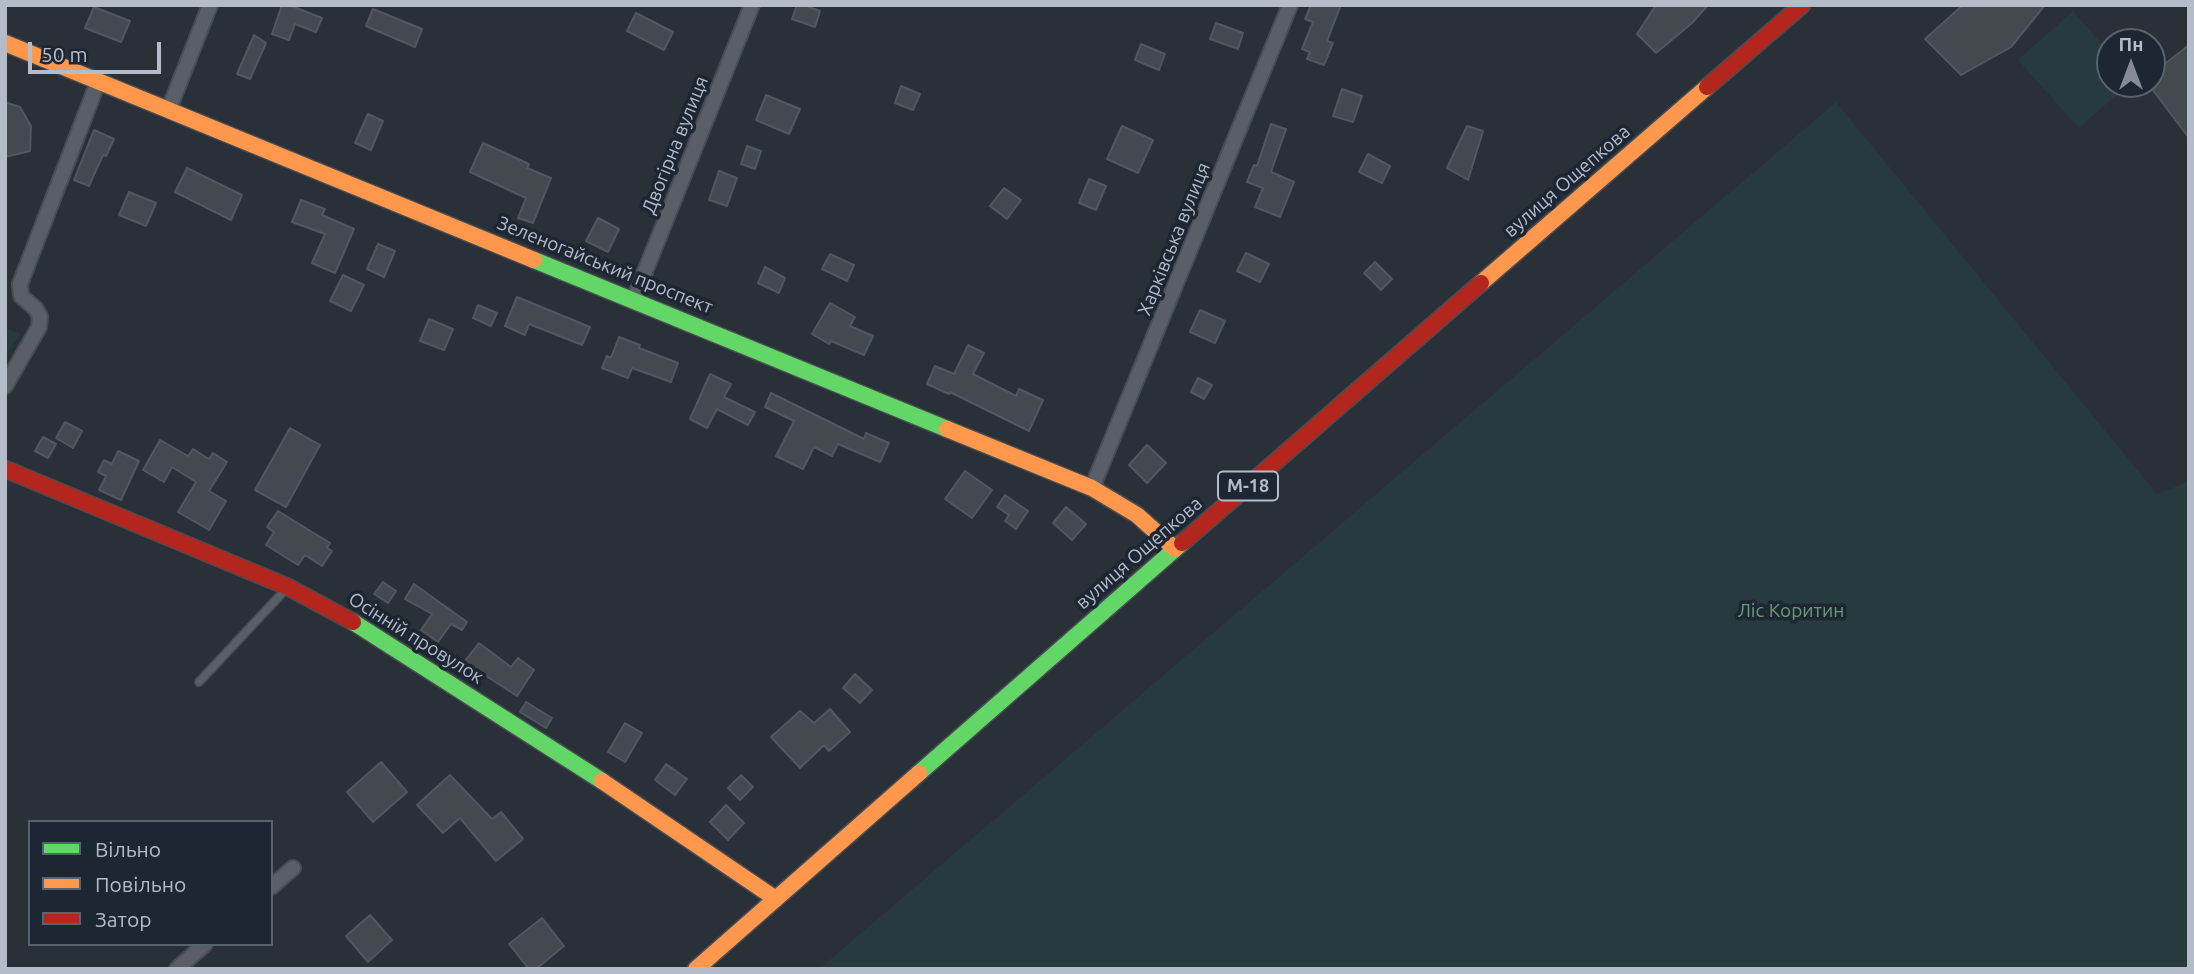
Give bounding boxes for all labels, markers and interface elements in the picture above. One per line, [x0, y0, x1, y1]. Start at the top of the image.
scale bar [32, 28, 164, 72]
north arrow [2096, 28, 2166, 98]
text: Пн [2119, 33, 2143, 55]
text: 50 m [41, 42, 88, 66]
street label: Двогірна вулиця [637, 73, 713, 217]
street label: вулиця Ощепкова [1499, 120, 1635, 242]
street label: Харківська вулиця [1133, 159, 1215, 319]
street label: Зеленогайський проспект [494, 211, 716, 319]
road number: М-18 [1218, 472, 1278, 500]
street label: вулиця Ощепкова [1071, 492, 1207, 614]
street label: Осінній провулок [344, 587, 488, 689]
park label: Ліс Коритин [1738, 600, 1844, 622]
legend [28, 820, 273, 946]
text: Вільно [95, 837, 161, 861]
text: Повільно [95, 872, 186, 896]
text: Затор [95, 907, 151, 931]

